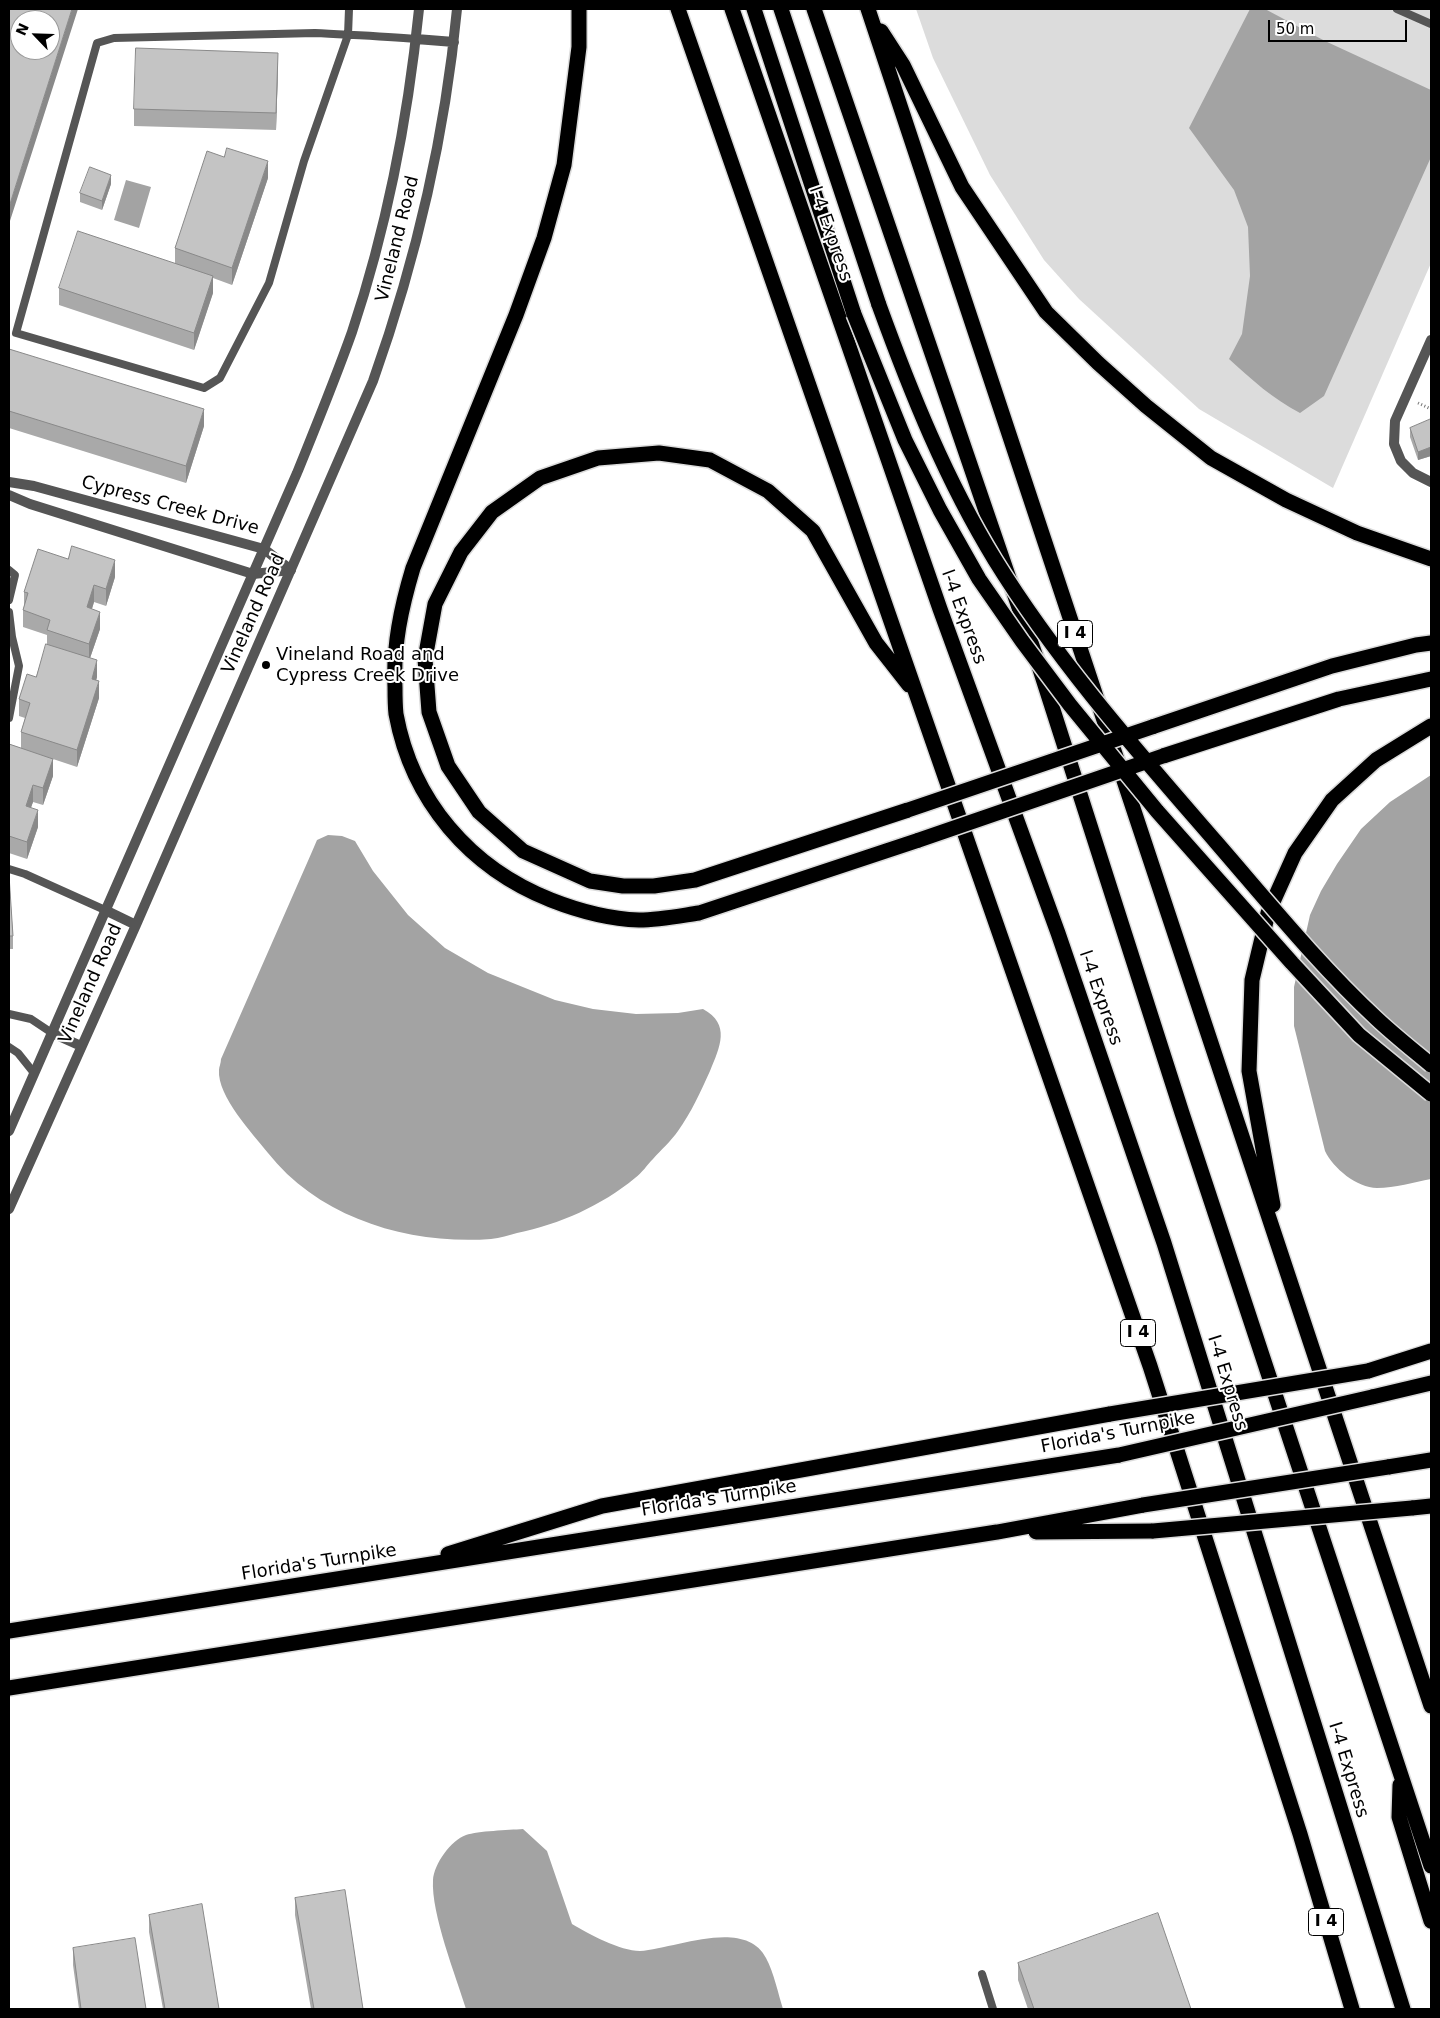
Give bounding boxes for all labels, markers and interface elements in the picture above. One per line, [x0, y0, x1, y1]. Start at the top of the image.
north arrow [10, 10, 60, 60]
scale bar [1270, 10, 1409, 42]
text: 50 m [1276, 20, 1314, 38]
text: N [13, 21, 32, 38]
street label: Vineland Road [372, 174, 424, 304]
street label: I-4 Express [804, 184, 856, 284]
street label: Cypress Creek Drive [79, 472, 261, 540]
street label: Vineland Road [218, 551, 290, 677]
street label: I-4 Express [936, 567, 990, 667]
road number: I 4 [1058, 620, 1092, 648]
place label: Vineland Road and Cypress Creek Drive [276, 644, 459, 686]
marker: Vineland Road and Cypress Creek Drive [260, 659, 272, 671]
street label: Vineland Road [55, 921, 127, 1047]
street label: I-4 Express [1074, 948, 1126, 1048]
road number: I 4 [1120, 1320, 1156, 1346]
street label: I-4 Express [1202, 1332, 1252, 1434]
street label: Florida's Turnpike [1039, 1407, 1197, 1459]
street label: Florida's Turnpike [640, 1476, 798, 1522]
street label: Florida's Turnpike [240, 1540, 398, 1586]
street label: I-4 Express [1323, 1719, 1373, 1821]
road number: I 4 [1308, 1908, 1344, 1935]

